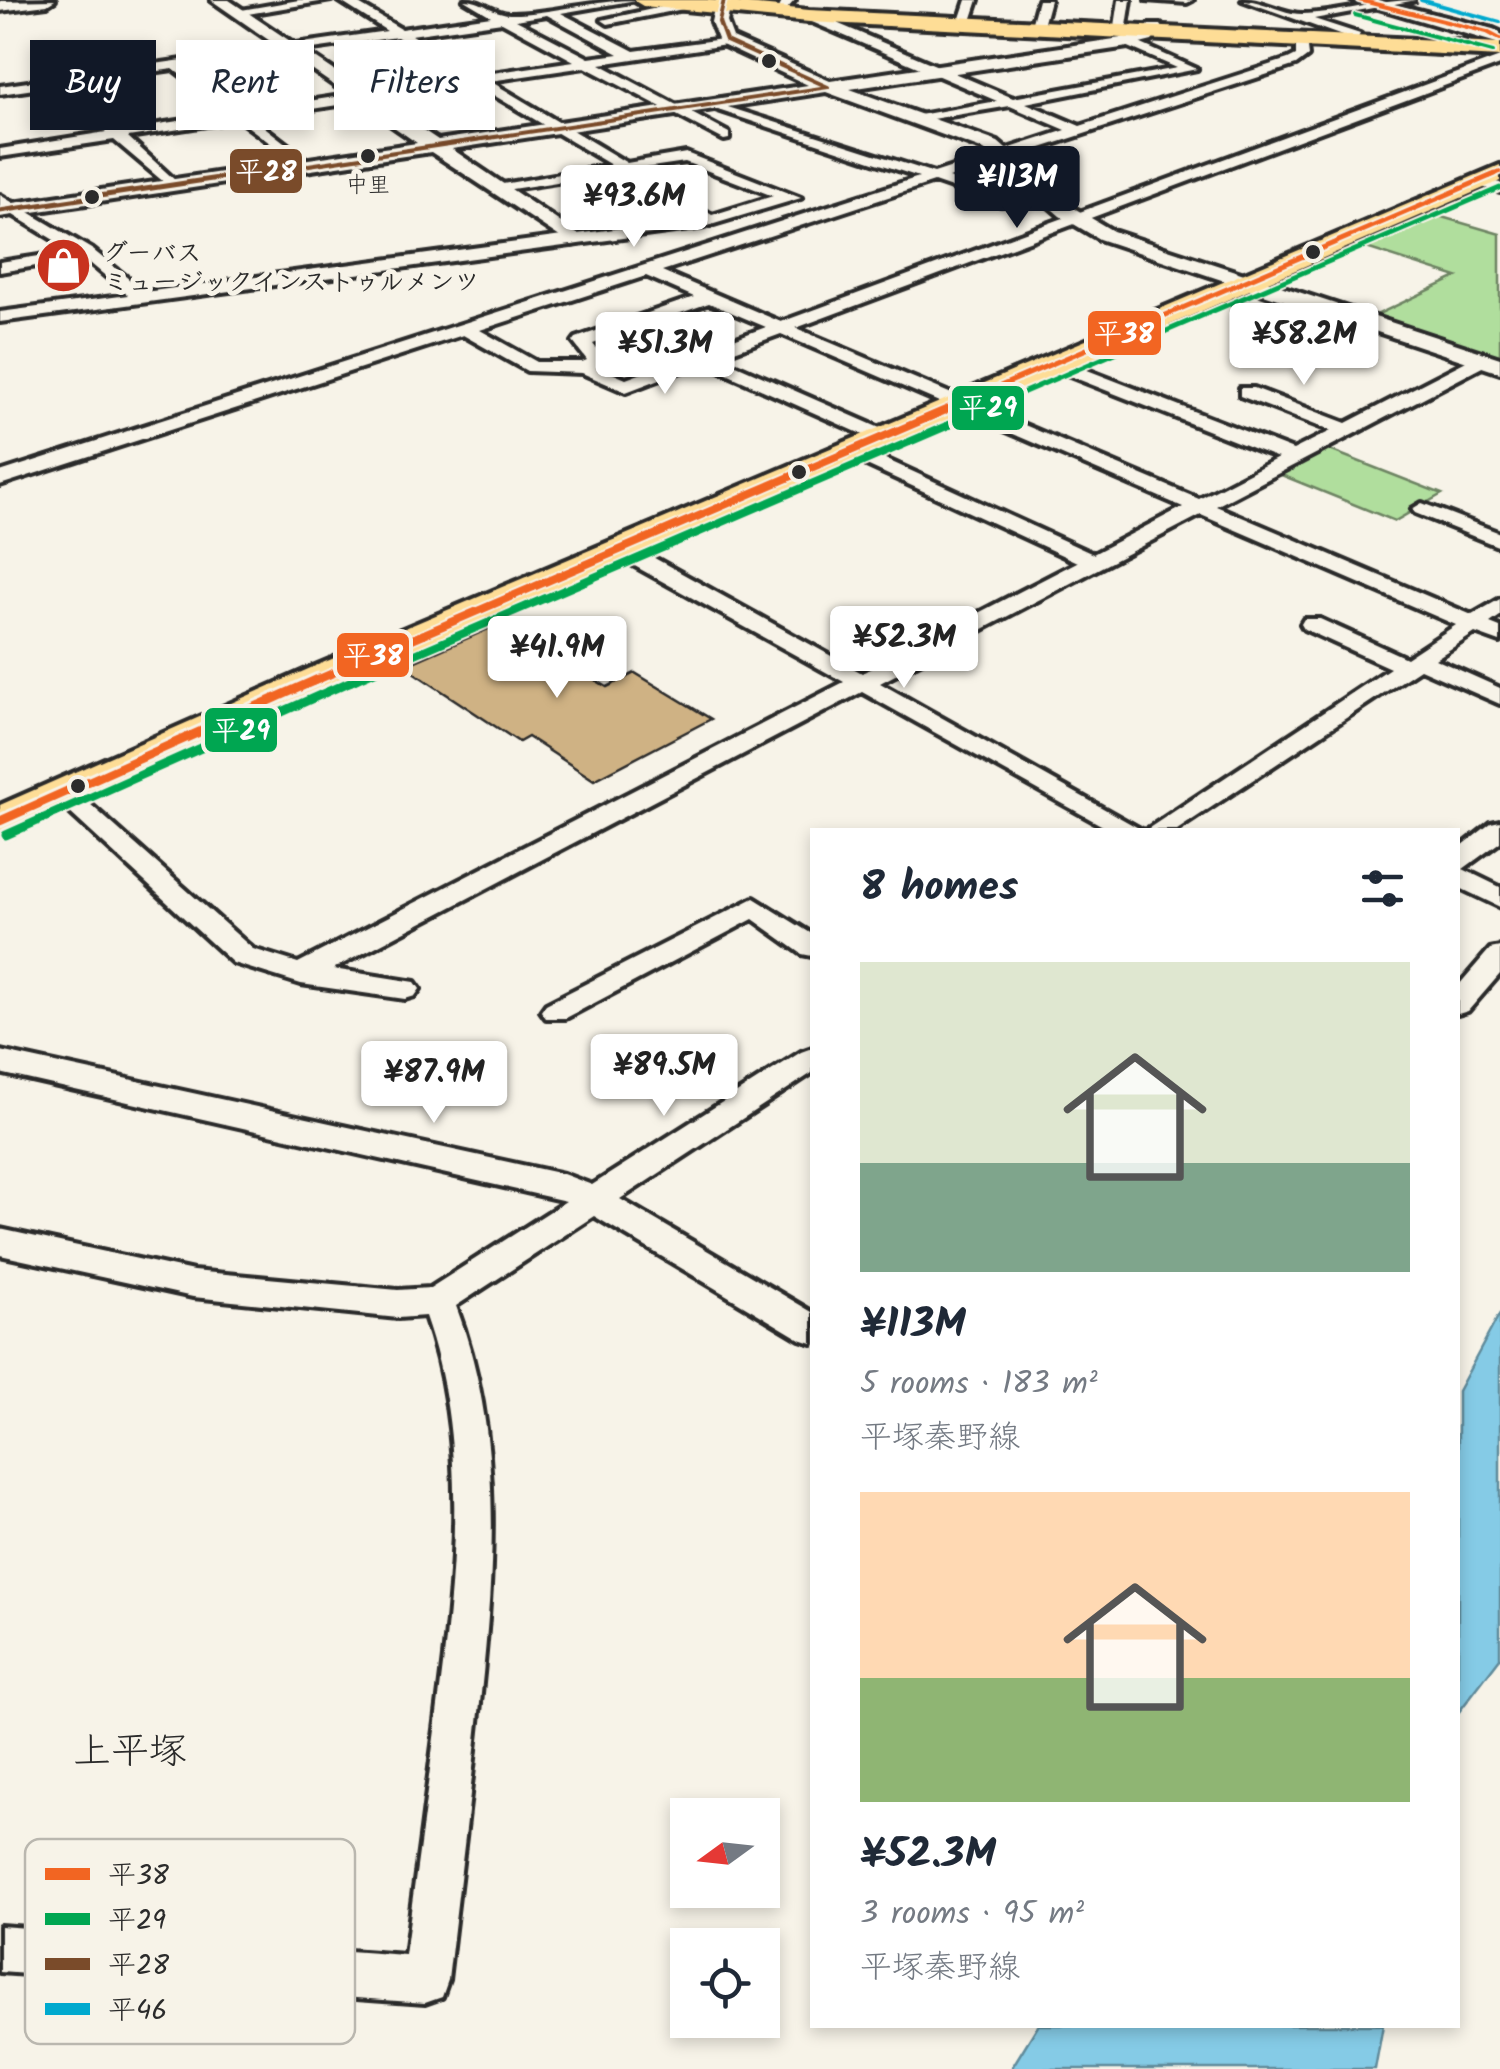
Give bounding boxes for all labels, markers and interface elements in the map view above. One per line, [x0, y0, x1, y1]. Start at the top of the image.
chip: Buy [30, 40, 156, 130]
chip: Rent [176, 40, 314, 130]
chip: Filters [334, 40, 495, 130]
unlabelled marker [759, 51, 779, 71]
marker: 中里 [358, 146, 378, 166]
pin: ¥113M [947, 146, 1087, 231]
line badge: 平28 [228, 147, 304, 195]
text: 平28 [236, 151, 297, 196]
text: ¥113M [977, 153, 1057, 204]
pin: ¥93.6M [553, 165, 715, 250]
place label: 中里 [346, 169, 390, 204]
text: ¥93.6M [583, 172, 685, 223]
unlabelled marker [82, 187, 102, 207]
place label: グーバス ミュージックインストゥルメンツ [103, 234, 479, 303]
shop icon: グーバス ミュージックインストゥルメンツ [34, 236, 94, 296]
unlabelled marker [1303, 242, 1323, 262]
pin: ¥58.2M [1223, 303, 1385, 388]
line badge: 平38 [1086, 309, 1163, 357]
text: ¥58.2M [1251, 310, 1357, 361]
pin: ¥51.3M [584, 312, 746, 397]
text: 平38 [1094, 313, 1154, 358]
text: ¥51.3M [618, 319, 712, 370]
line badge: 平29 [950, 384, 1026, 432]
text: 平29 [959, 387, 1017, 432]
unlabelled marker [789, 462, 809, 482]
pin: ¥52.3M [823, 606, 985, 691]
text: ¥52.3M [852, 613, 956, 664]
pin: ¥41.9M [476, 616, 638, 701]
text: ¥41.9M [510, 623, 604, 674]
line badge: 平38 [335, 631, 411, 679]
text: 平38 [343, 635, 403, 680]
line badge: 平29 [203, 706, 279, 754]
text: 平29 [212, 710, 270, 755]
unlabelled marker [68, 776, 88, 796]
text: 8 homes [860, 855, 1018, 922]
icon: filters [1355, 861, 1410, 916]
icon: home [1045, 1027, 1225, 1207]
pin: ¥89.5M [583, 1034, 745, 1119]
pin: ¥87.9M [353, 1041, 515, 1126]
text: ¥89.5M [613, 1041, 715, 1092]
text: ¥87.9M [383, 1048, 485, 1099]
text: ¥113M [860, 1292, 966, 1359]
text: 5 rooms · 183 m² [860, 1359, 1098, 1410]
text: 平塚秦野線 [860, 1413, 1020, 1464]
icon: home [1045, 1557, 1225, 1737]
district label: 上平塚 [73, 1723, 187, 1783]
north arrow [670, 1798, 780, 1908]
map controls [670, 1798, 780, 2038]
text: ¥52.3M [860, 1822, 996, 1889]
legend [25, 1839, 355, 2044]
text: 平38 [108, 1854, 169, 1899]
text: 3 rooms · 95 m² [860, 1889, 1084, 1940]
text: 平29 [108, 1899, 166, 1944]
button: locate [670, 1928, 780, 2038]
text: 平塚秦野線 [860, 1943, 1020, 1994]
text: 平28 [108, 1944, 169, 1989]
text: 平46 [108, 1989, 167, 2034]

